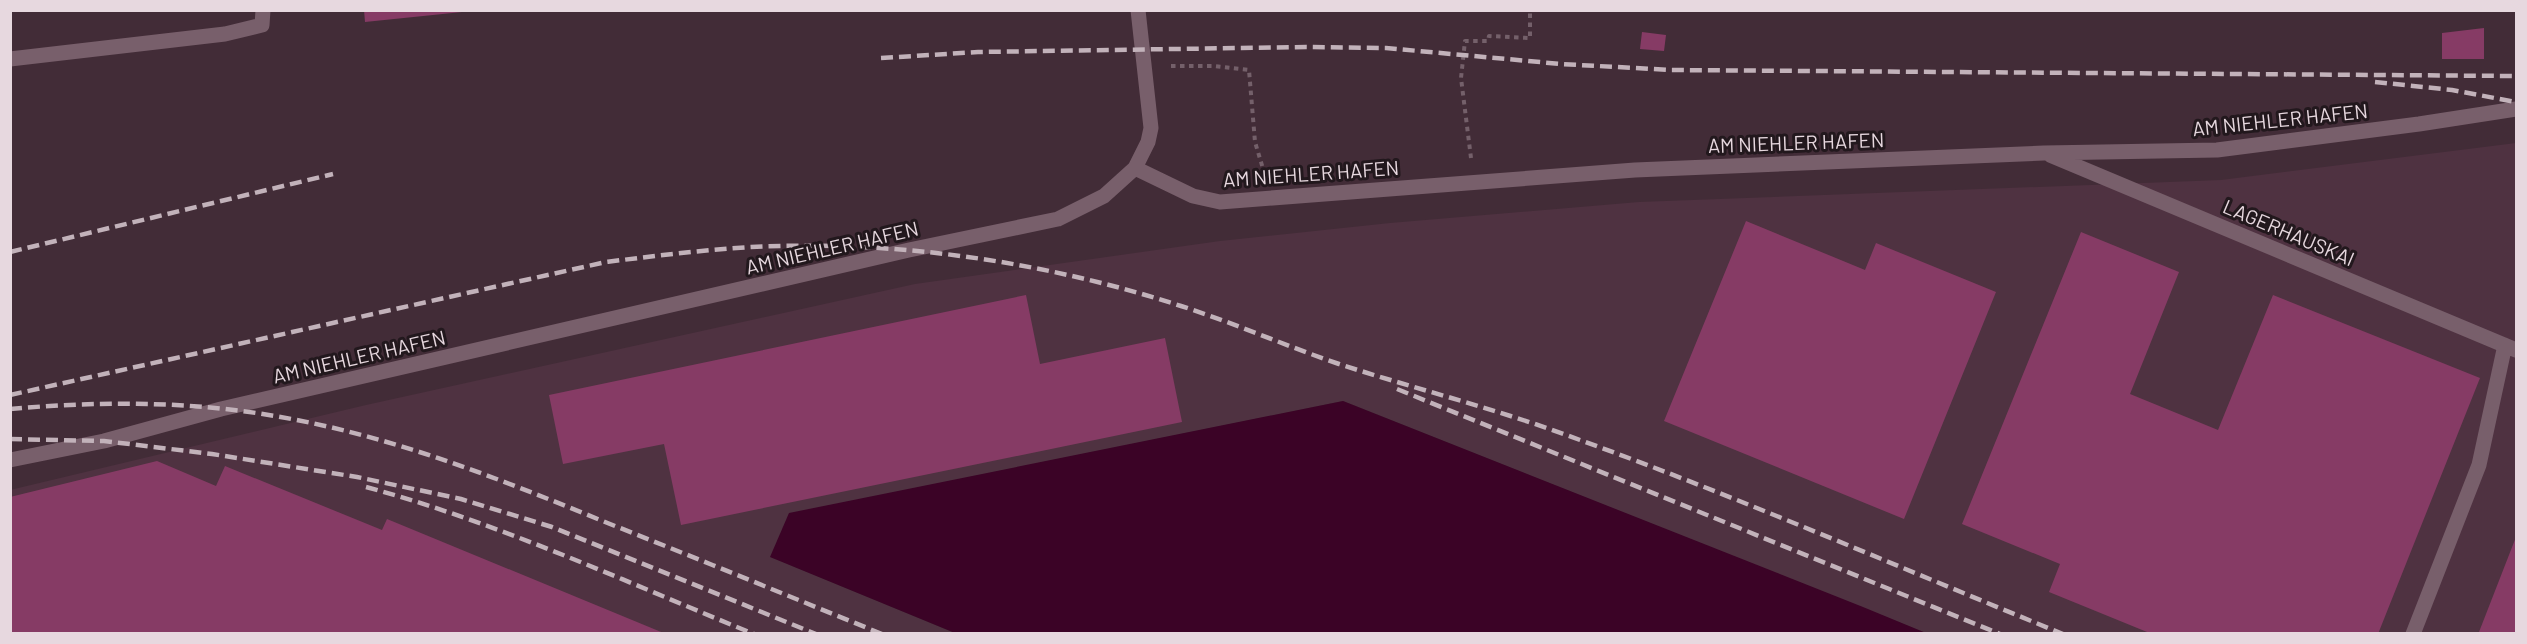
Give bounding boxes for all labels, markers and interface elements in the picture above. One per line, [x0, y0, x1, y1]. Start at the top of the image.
street label: AM NIEHLER HAFEN [2191, 98, 2369, 140]
street label: AM NIEHLER HAFEN [1707, 127, 1885, 157]
street label: AM NIEHLER HAFEN [1222, 155, 1400, 191]
street label: LAGERHAUSKAI [2220, 193, 2358, 271]
street label: AM NIEHLER HAFEN [743, 215, 921, 279]
street label: AM NIEHLER HAFEN [270, 324, 448, 388]

